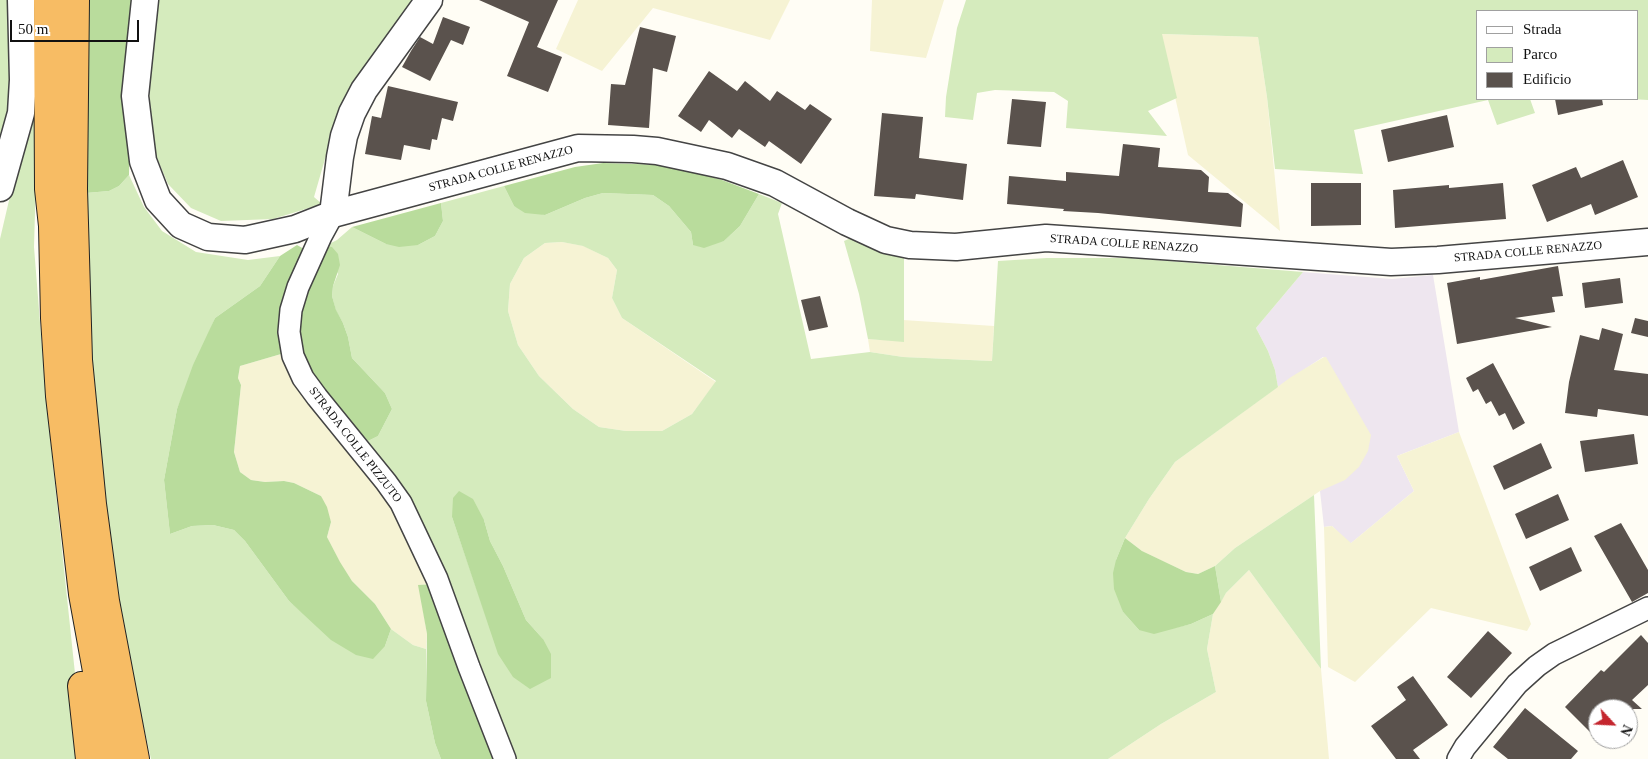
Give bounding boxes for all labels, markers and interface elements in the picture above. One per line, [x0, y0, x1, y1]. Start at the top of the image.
scale bar [12, 10, 141, 42]
legend [1476, 10, 1638, 100]
text: 50 m [18, 21, 48, 37]
text: Strada [1523, 21, 1561, 37]
text: Parco [1523, 46, 1557, 62]
text: Edificio [1523, 71, 1571, 87]
street label: STRADA COLLE RENAZZO [427, 143, 575, 195]
street label: STRADA COLLE RENAZZO [1049, 232, 1199, 256]
street label: STRADA COLLE RENAZZO [1453, 238, 1603, 266]
street label: STRADA COLLE PIZZUTO [305, 384, 405, 506]
north arrow [1588, 699, 1638, 749]
text: N [1617, 722, 1635, 738]

